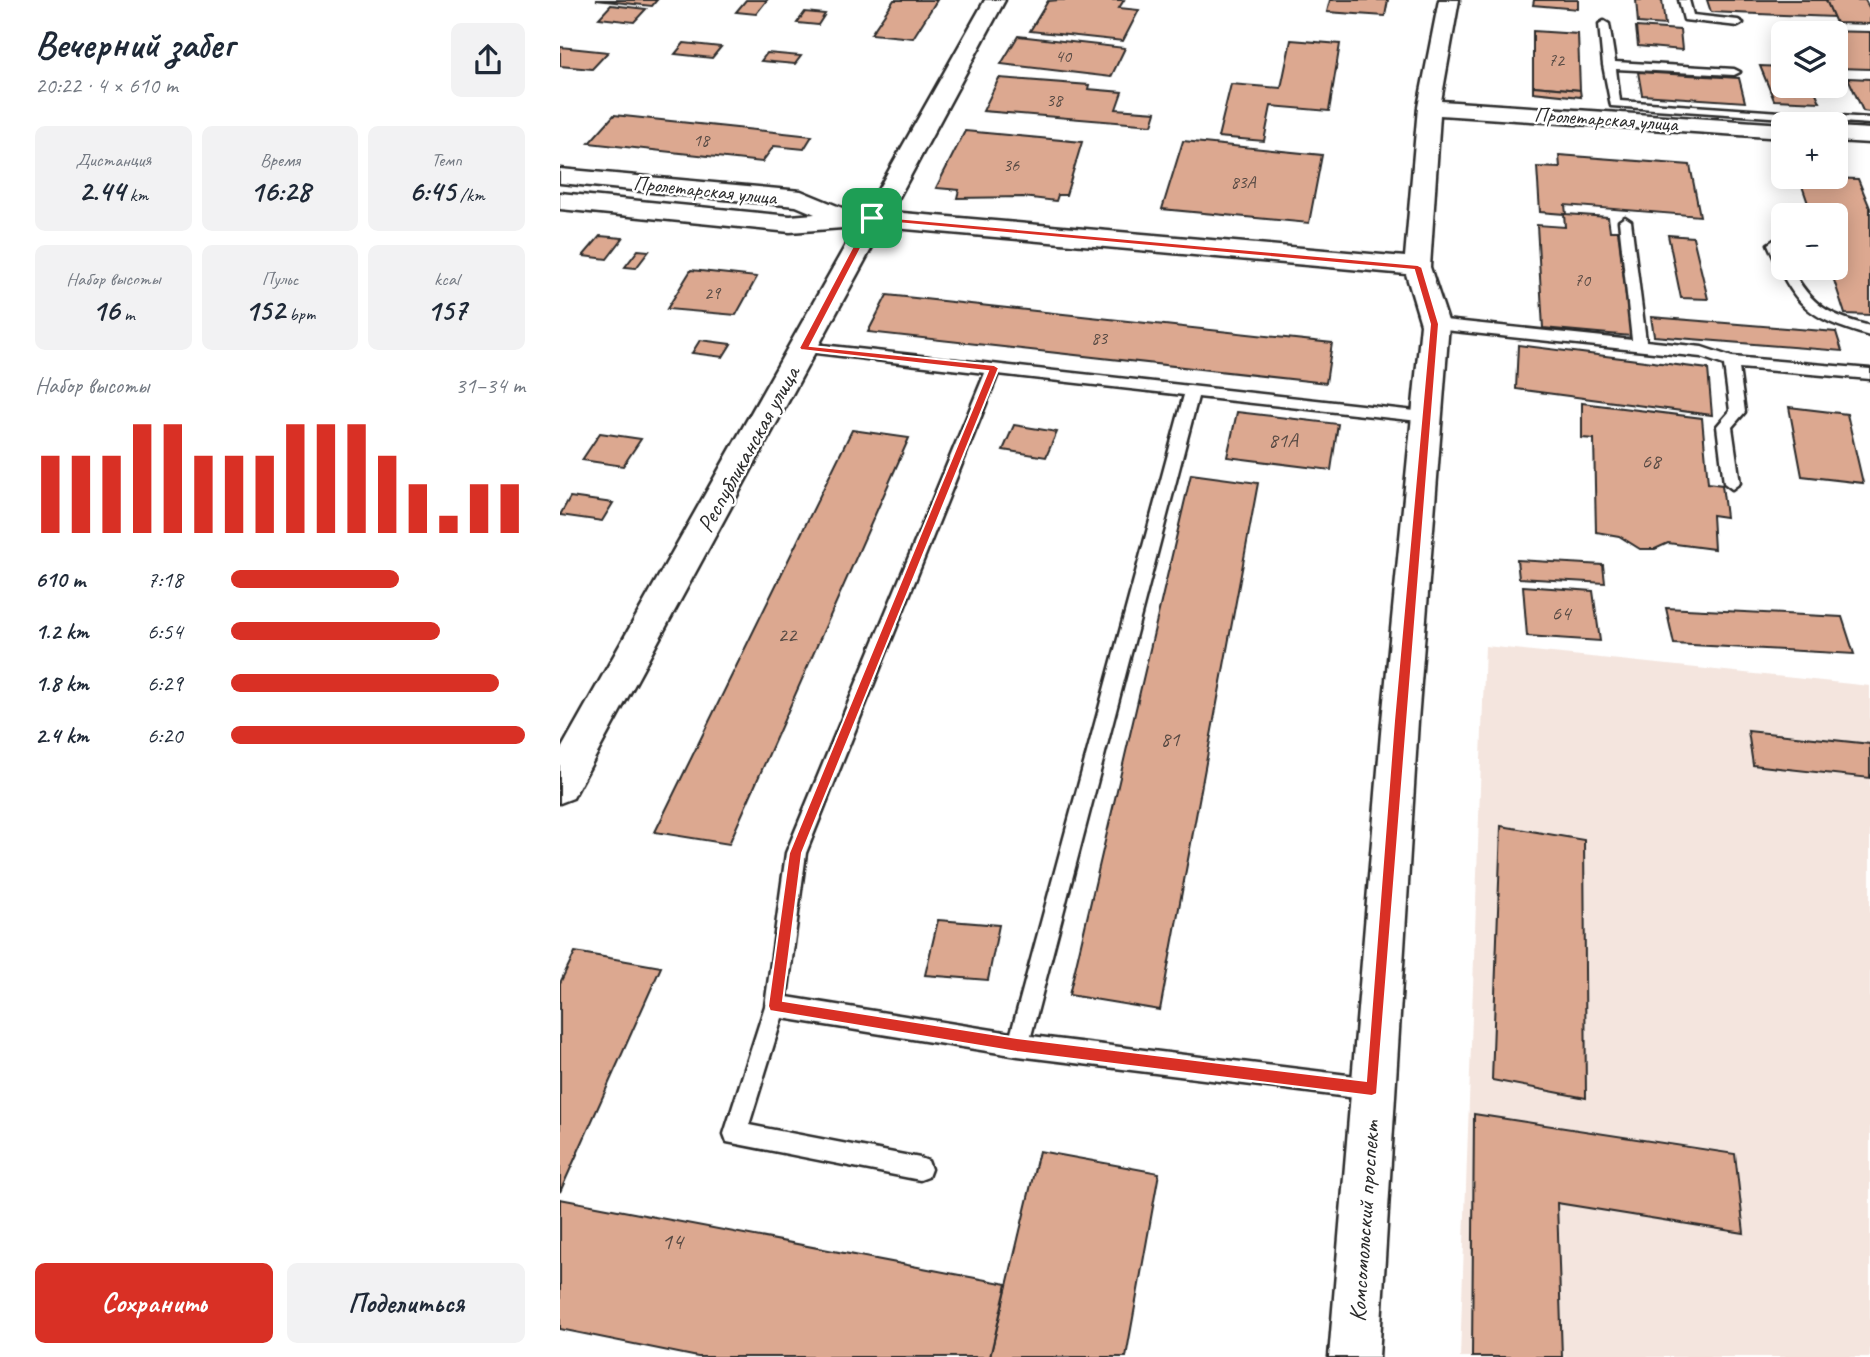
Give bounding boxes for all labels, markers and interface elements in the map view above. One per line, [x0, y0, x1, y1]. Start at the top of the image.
text: Вечерний забег [35, 21, 234, 68]
map controls [1771, 21, 1848, 280]
button: layers [1771, 21, 1848, 98]
button: share [451, 23, 525, 97]
house number: 40 [1055, 45, 1073, 67]
house number: 72 [1548, 49, 1566, 71]
text: 20:22 · 4 × 610 m [35, 71, 178, 100]
house number: 38 [1046, 89, 1064, 111]
street label: Пролетарская улица [1533, 101, 1680, 137]
button: + [1771, 112, 1848, 189]
house number: 18 [693, 129, 711, 151]
text: Дистанция [75, 148, 151, 172]
text: Время [260, 148, 300, 172]
text: Темп [431, 148, 462, 172]
house number: 36 [1003, 154, 1020, 176]
street label: Пролетарская улица [632, 170, 779, 211]
house number: 83А [1230, 171, 1257, 193]
text: 2.44 [79, 172, 125, 210]
text: 16:28 [250, 172, 310, 210]
text: 6:45 [409, 172, 455, 210]
text: km [125, 183, 148, 207]
text: /km [455, 183, 485, 207]
pin [842, 188, 902, 248]
icon: arrive [853, 199, 891, 237]
button: − [1771, 203, 1848, 280]
text: Набор высоты [66, 267, 160, 291]
text: Пульс [262, 267, 298, 291]
text: kcal [434, 267, 459, 291]
house number: 70 [1574, 269, 1592, 291]
house number: 29 [704, 282, 722, 304]
text: 16 [92, 291, 120, 329]
text: 152 [245, 291, 285, 329]
text: 157 [427, 291, 467, 329]
text: m [120, 302, 135, 326]
text: bpm [285, 302, 315, 326]
house number: 83 [1091, 327, 1109, 349]
street label: Республиканская улица [690, 359, 807, 537]
text: Набор высоты [35, 371, 149, 400]
text: 31–34 m [455, 371, 525, 400]
house number: 81А [1268, 427, 1299, 453]
house number: 68 [1642, 448, 1663, 474]
text: 610 m [35, 565, 85, 594]
text: 7:18 [147, 565, 183, 594]
house number: 64 [1552, 600, 1573, 626]
text: 1.2 km [35, 617, 89, 646]
text: 6:54 [147, 617, 183, 646]
house number: 22 [778, 622, 798, 648]
text: 1.8 km [35, 669, 89, 698]
text: 6:29 [147, 669, 183, 698]
text: 2.4 km [35, 721, 89, 750]
text: 6:20 [147, 721, 183, 750]
house number: 81 [1161, 726, 1181, 752]
street label: Комсомольский проспект [1342, 1119, 1386, 1323]
house number: 14 [661, 1226, 685, 1256]
button: Сохранить [35, 1263, 273, 1343]
button: Поделиться [287, 1263, 525, 1343]

